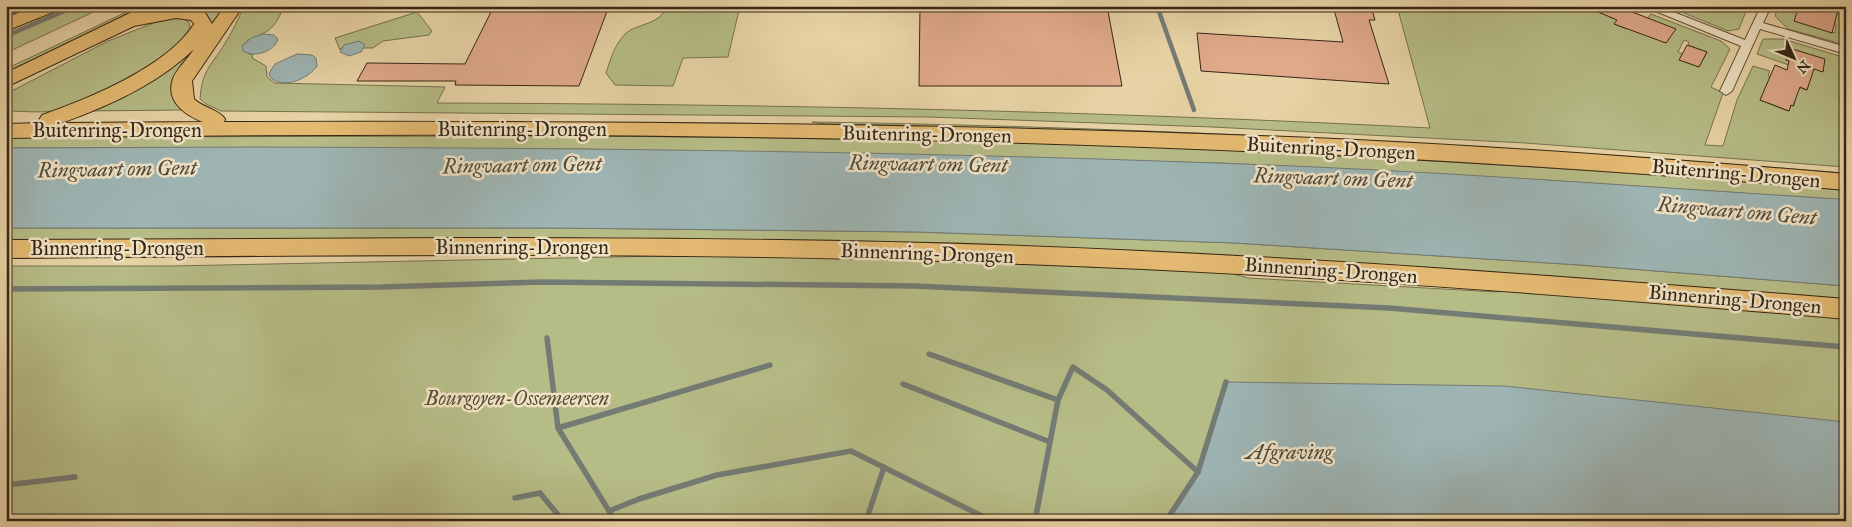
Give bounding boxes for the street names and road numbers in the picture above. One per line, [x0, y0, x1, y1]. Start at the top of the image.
street label: Buitenring-Drongen [437, 117, 607, 142]
street label: Buitenring-Drongen [32, 118, 202, 143]
street label: Buitenring-Drongen [842, 121, 1012, 148]
street label: Buitenring-Drongen [1246, 132, 1416, 165]
street label: Buitenring-Drongen [1650, 154, 1822, 193]
street label: Binnenring-Drongen [435, 235, 609, 260]
street label: Binnenring-Drongen [30, 236, 204, 261]
street label: Binnenring-Drongen [840, 238, 1014, 269]
street label: Binnenring-Drongen [1244, 252, 1419, 289]
street label: Binnenring-Drongen [1647, 279, 1823, 320]

